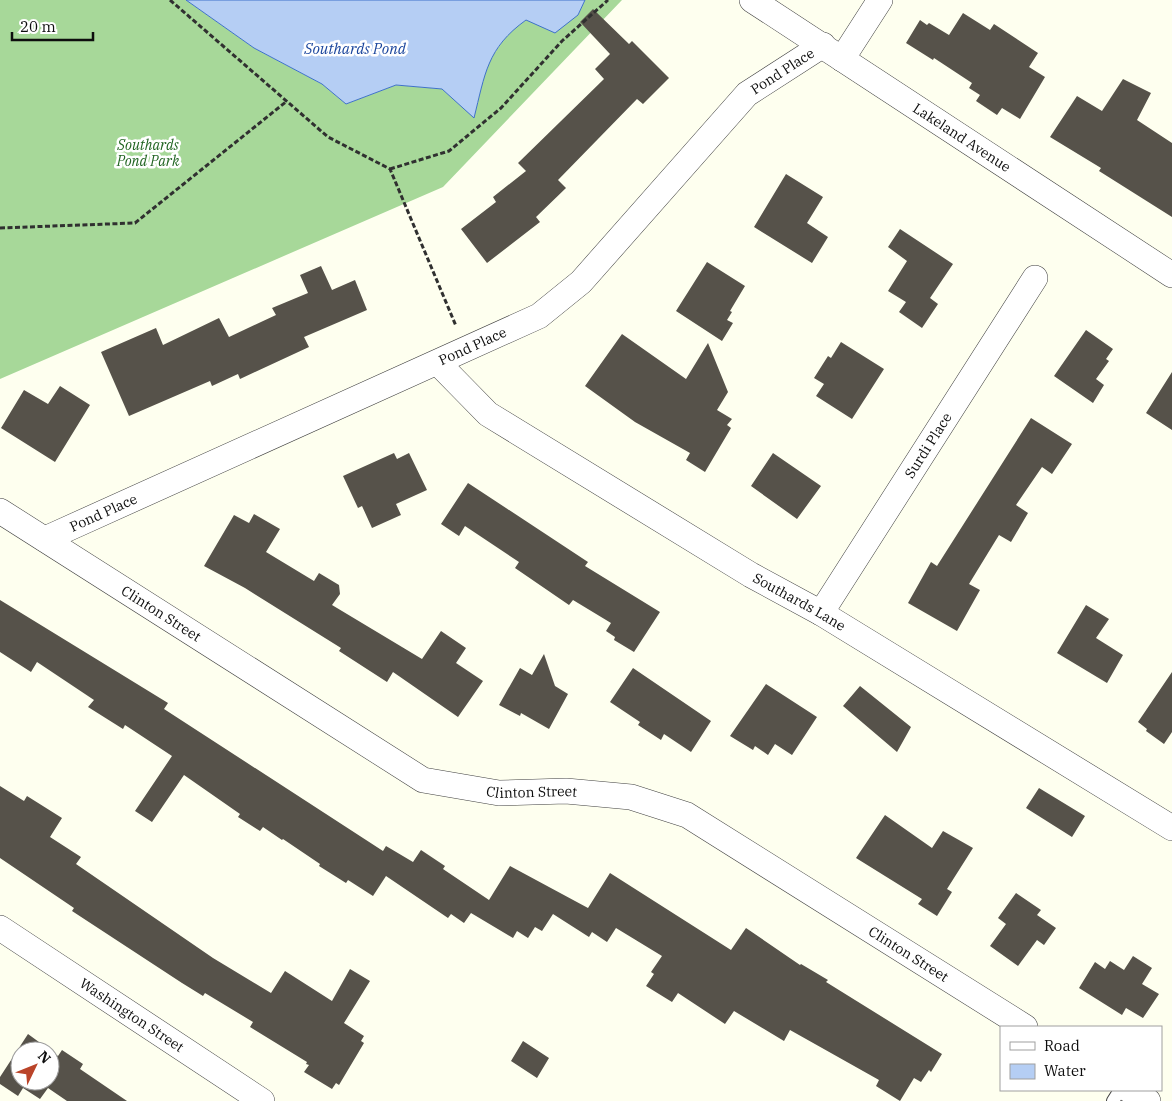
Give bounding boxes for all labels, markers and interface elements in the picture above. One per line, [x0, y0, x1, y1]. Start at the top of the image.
scale bar [12, 10, 94, 42]
text: 20 m [20, 17, 56, 36]
water label: Southards Pond [303, 39, 407, 58]
street label: Pond Place [747, 44, 818, 98]
street label: Lakeland Avenue [910, 99, 1014, 176]
park label: Southards Pond Park [116, 136, 180, 170]
street label: Pond Place [436, 323, 509, 369]
street label: Surdi Place [900, 409, 956, 482]
street label: Pond Place [67, 490, 140, 536]
street label: Southards Lane [750, 569, 849, 635]
street label: Clinton Street [118, 581, 204, 646]
street label: Clinton Street [485, 782, 578, 802]
street label: Clinton Street [865, 922, 952, 986]
street label: Washington Street [76, 974, 188, 1056]
legend [1000, 1026, 1162, 1091]
text: Road [1044, 1036, 1080, 1055]
north arrow [10, 1041, 60, 1091]
text: N [34, 1047, 55, 1067]
text: Water [1044, 1061, 1086, 1080]

